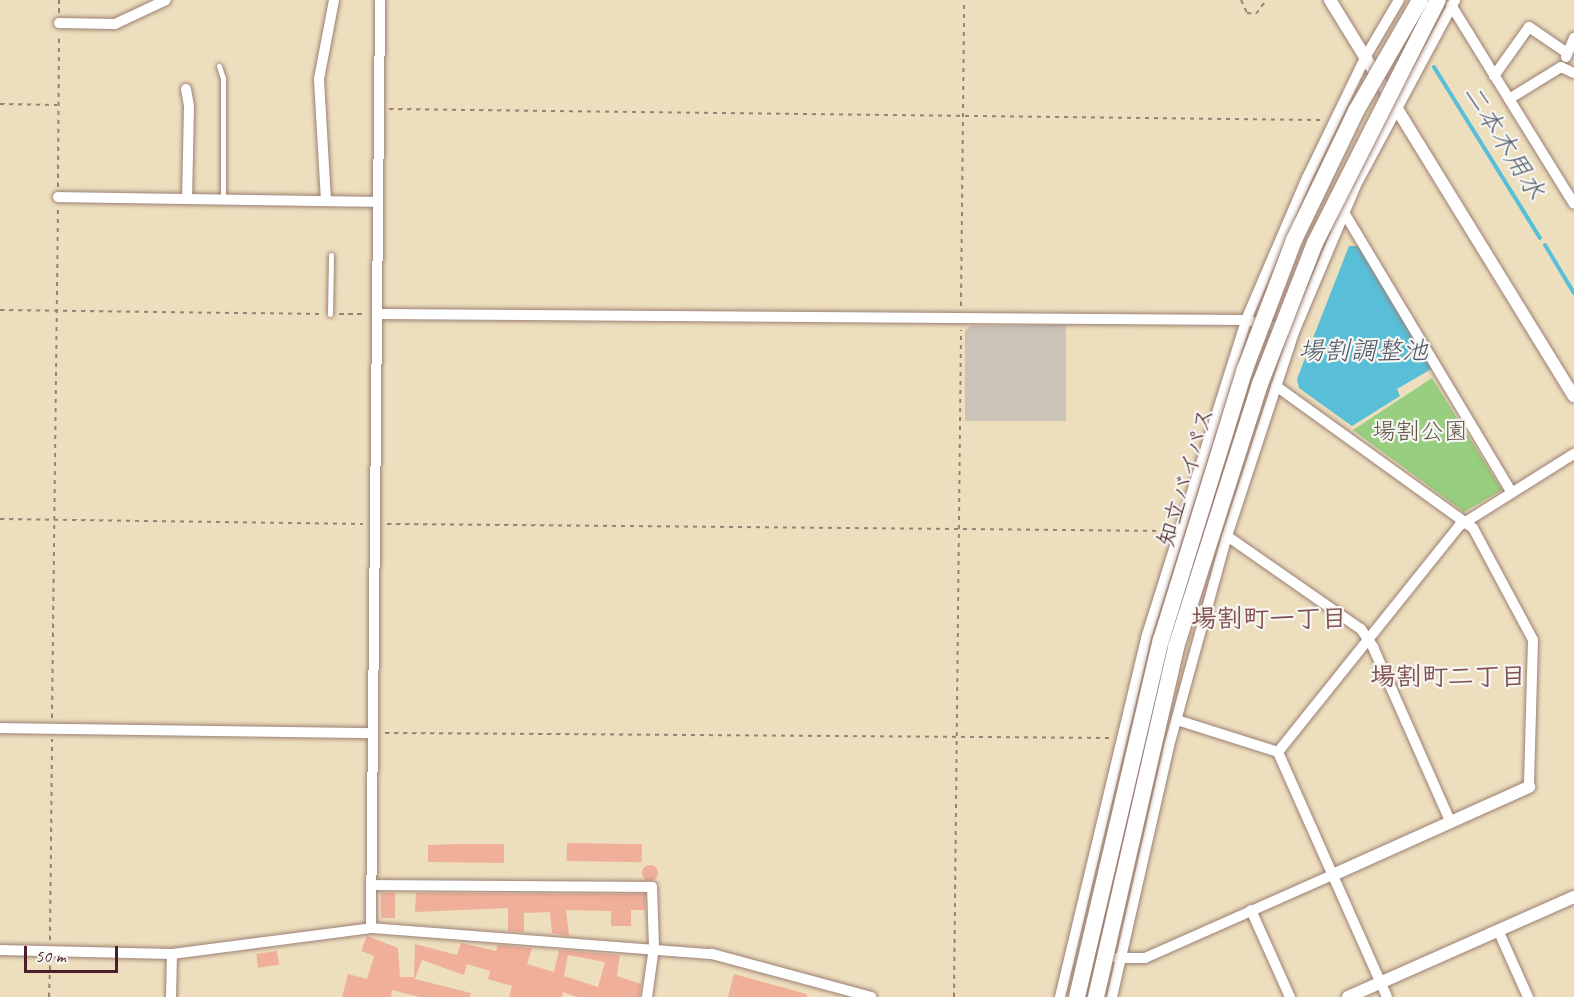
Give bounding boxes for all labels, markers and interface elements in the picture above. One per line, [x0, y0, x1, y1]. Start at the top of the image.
water label: 二本木用水 [1456, 79, 1552, 205]
water label: 場割調整池 [1298, 335, 1428, 367]
street label: 知立バイパス [1151, 404, 1221, 550]
park label: 場割公園 [1372, 418, 1468, 446]
district label: 場割町一丁目 [1191, 603, 1347, 635]
district label: 場割町二丁目 [1370, 661, 1526, 693]
scale bar [27, 934, 122, 972]
text: 50 m [35, 945, 66, 967]

